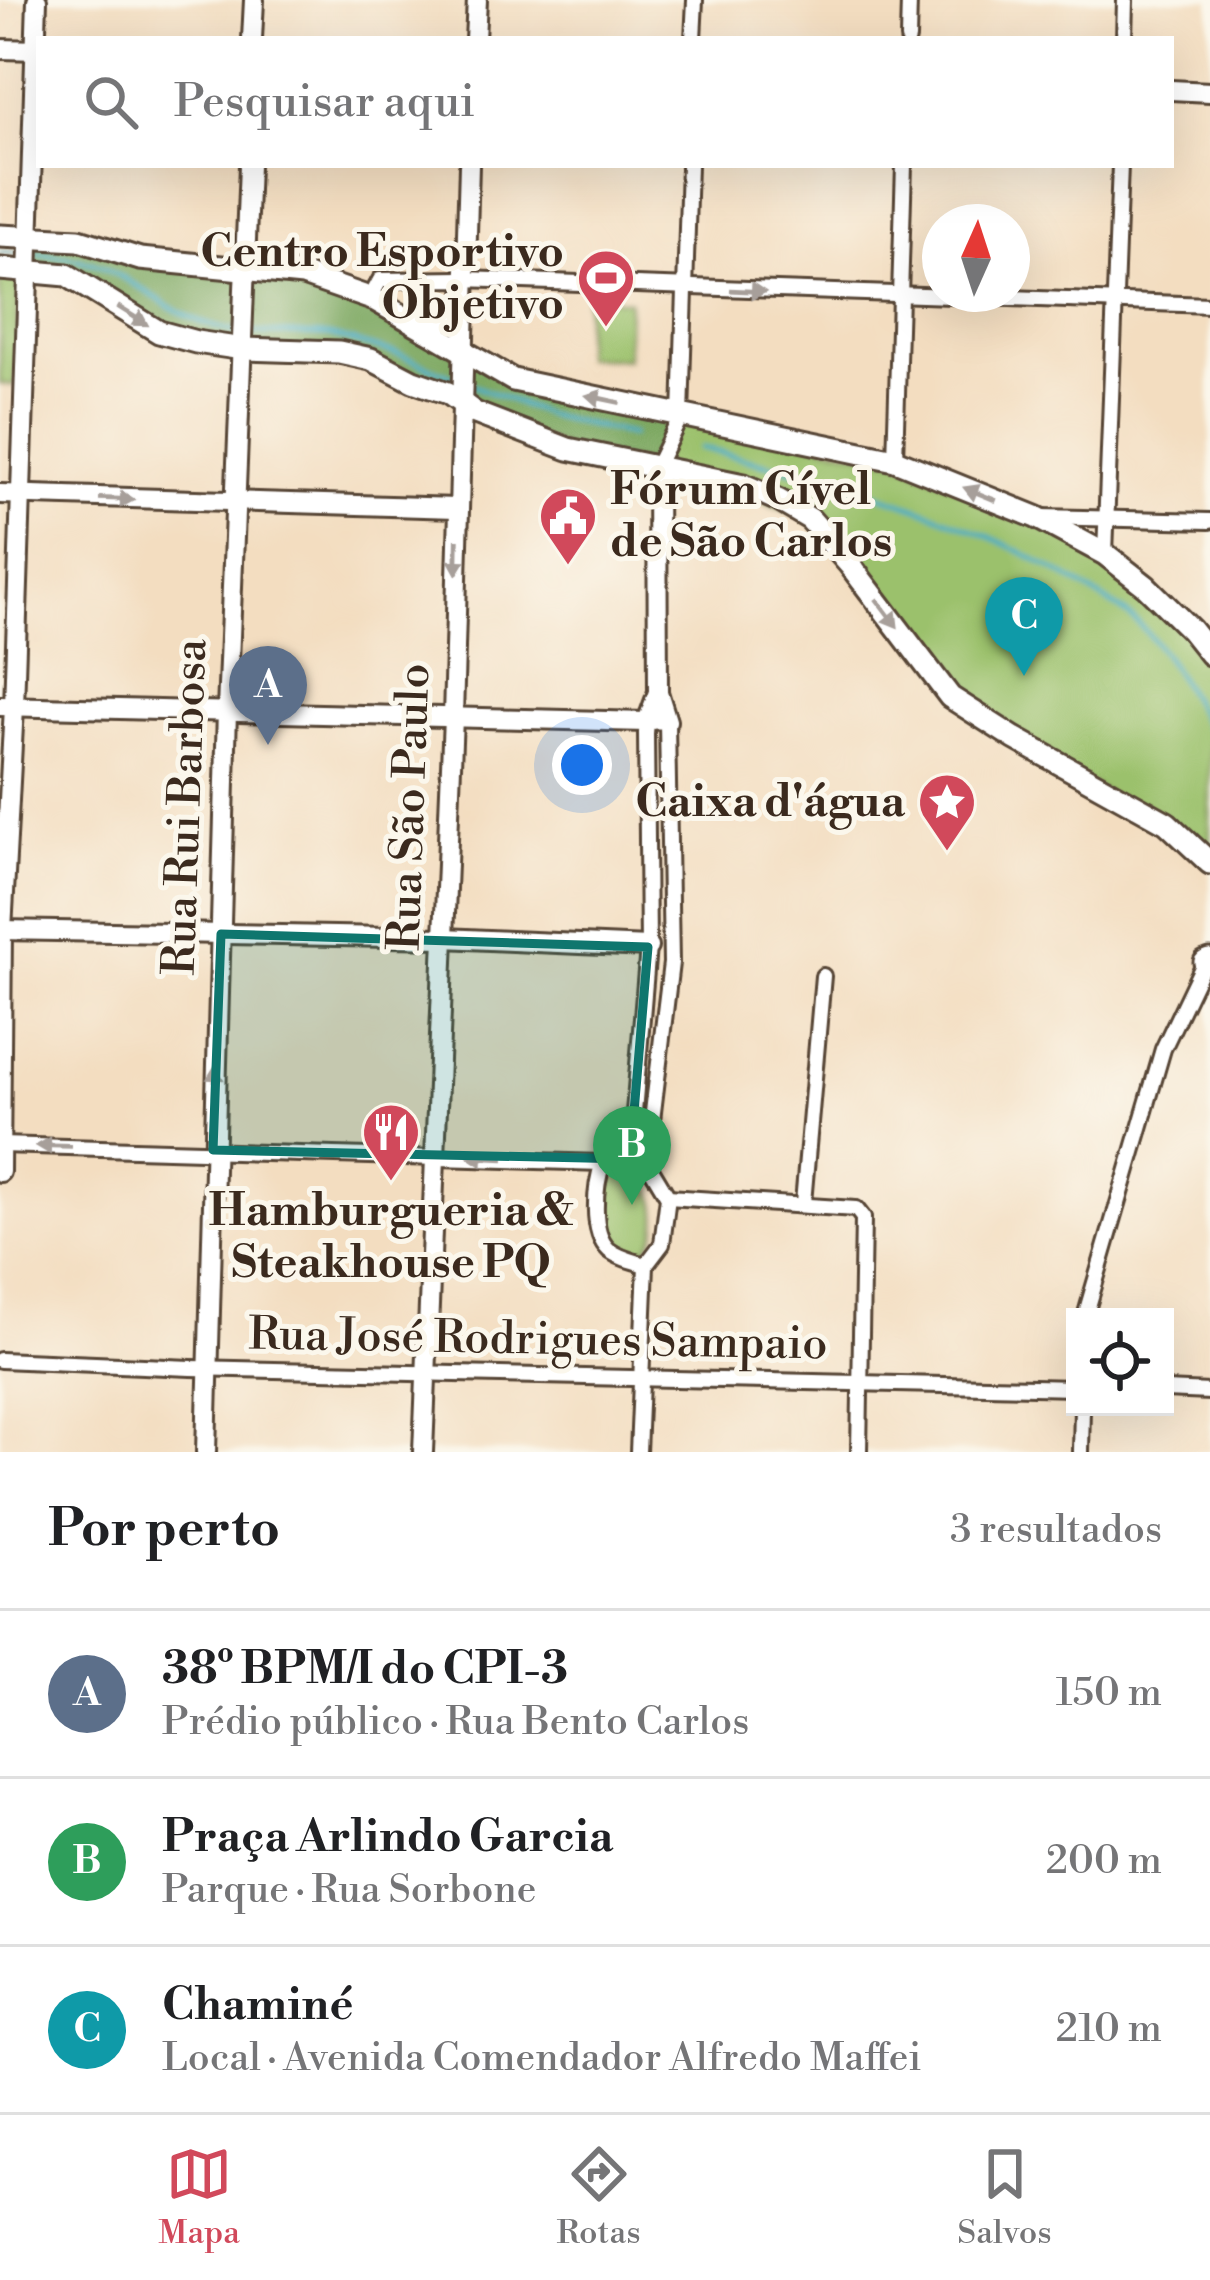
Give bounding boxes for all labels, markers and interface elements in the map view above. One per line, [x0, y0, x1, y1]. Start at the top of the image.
search box [36, 36, 1174, 168]
icon: search [78, 69, 144, 135]
text: Pesquisar aqui [174, 74, 475, 131]
north arrow [922, 204, 1030, 312]
place label: Centro Esportivo Objetivo [200, 224, 564, 333]
sports icon: Centro Esportivo Objetivo [575, 247, 637, 329]
one-way arrow [730, 282, 768, 301]
one-way arrow [117, 304, 149, 326]
one-way arrow [583, 389, 621, 408]
place label: Fórum Cível de São Carlos [610, 462, 892, 571]
one-way arrow [961, 484, 997, 503]
public building icon: Fórum Cível de São Carlos [537, 485, 599, 567]
one-way arrow [99, 489, 137, 508]
one-way arrow [447, 539, 466, 577]
pin: C [985, 577, 1063, 676]
one-way arrow [874, 598, 898, 629]
street label: Rua Rui Barbosa [152, 638, 220, 976]
pin: A [229, 646, 307, 745]
street label: Rua São Paulo [377, 662, 443, 952]
your location [552, 735, 612, 795]
place icon: Caixa d'água [916, 771, 978, 853]
place label: Caixa d'água [635, 774, 906, 831]
one-way arrow [206, 1063, 225, 1101]
restaurant icon: Hamburgueria & Steakhouse PQ [360, 1101, 422, 1183]
pin: B [593, 1106, 671, 1205]
one-way arrow [34, 1137, 72, 1156]
one-way arrow [466, 1148, 504, 1167]
place label: Hamburgueria & Steakhouse PQ [209, 1183, 574, 1292]
street label: Rua José Rodrigues Sampaio [248, 1306, 828, 1374]
map controls [1066, 1308, 1174, 1416]
button: locate [1066, 1308, 1174, 1416]
text: Por perto [48, 1498, 280, 1562]
text: 3 resultados [950, 1506, 1162, 1555]
text: 38º BPM/I do CPI-3 [162, 1641, 568, 1698]
text: A [73, 1669, 101, 1718]
text: 150 m [1056, 1669, 1162, 1718]
text: Prédio público · Rua Bento Carlos [162, 1698, 749, 1747]
text: Praça Arlindo Garcia [162, 1809, 613, 1866]
text: B [72, 1837, 102, 1886]
text: 200 m [1046, 1837, 1162, 1886]
text: Parque · Rua Sorbone [162, 1866, 536, 1915]
text: Chaminé [162, 1977, 353, 2034]
text: C [73, 2005, 101, 2054]
text: 210 m [1056, 2005, 1162, 2054]
text: Local · Avenida Comendador Alfredo Maffei [162, 2034, 921, 2083]
tab: Mapa [158, 2141, 240, 2254]
tab: Rotas [557, 2141, 641, 2254]
tab: Salvos [957, 2141, 1052, 2254]

